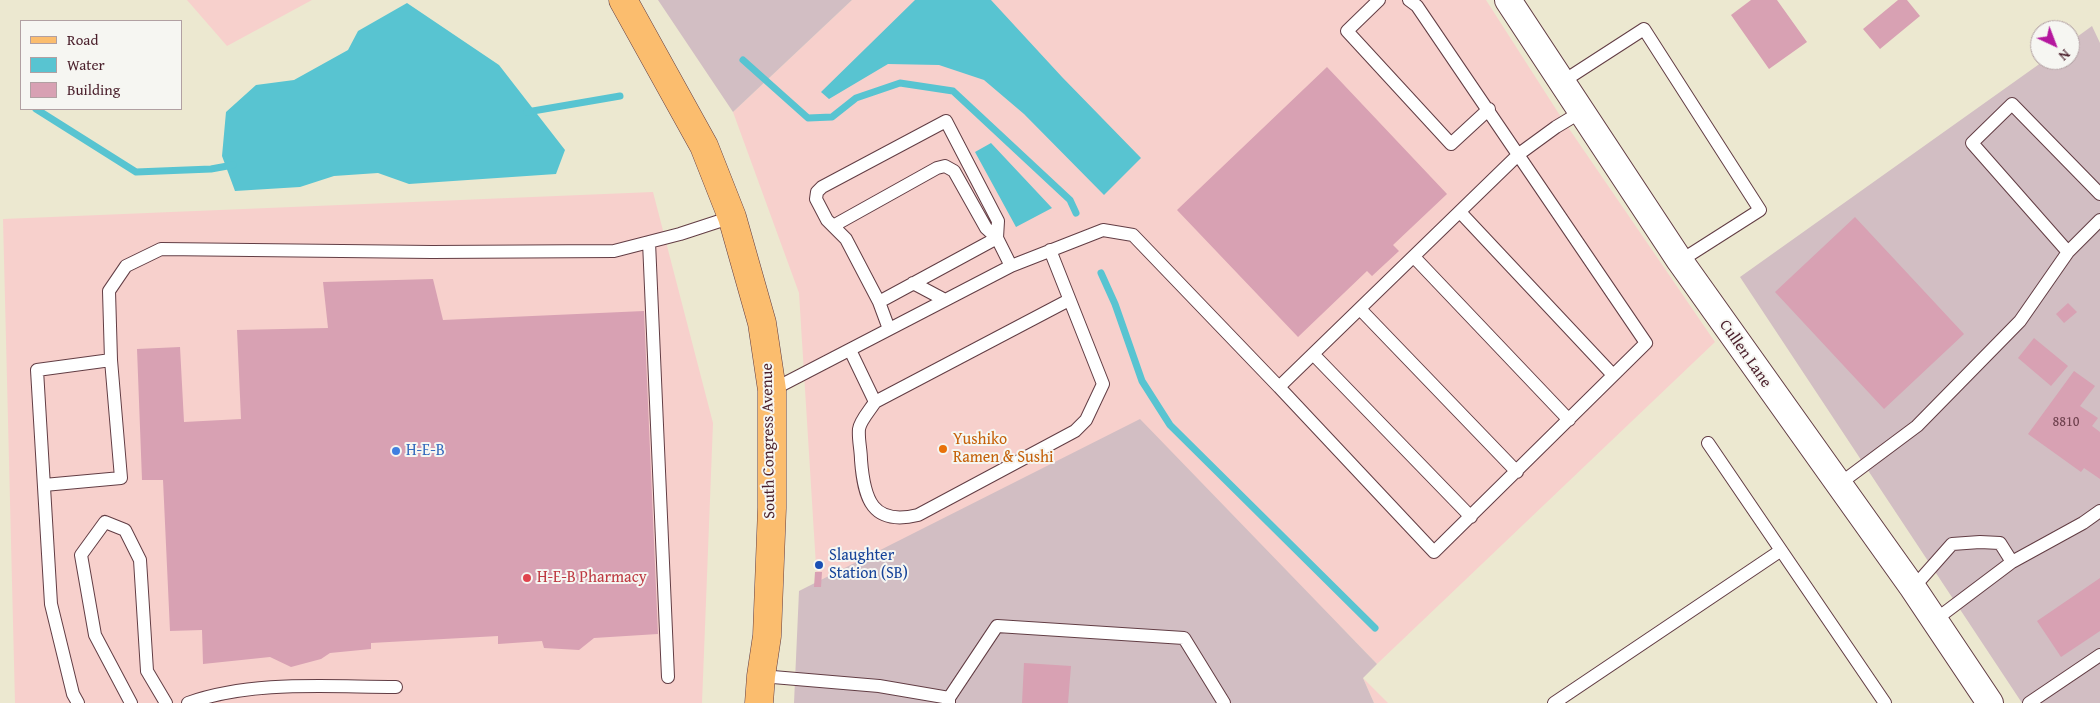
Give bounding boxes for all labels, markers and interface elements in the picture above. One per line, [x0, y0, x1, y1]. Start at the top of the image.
legend [20, 20, 182, 110]
north arrow [2030, 20, 2080, 70]
text: Road [67, 29, 98, 50]
text: N [2054, 45, 2075, 66]
text: Water [67, 54, 105, 75]
text: Building [67, 79, 120, 100]
street label: Cullen Lane [1715, 316, 1775, 392]
street label: South Congress Avenue [758, 363, 780, 519]
house number: 8810 [2053, 414, 2079, 430]
place label: Yushiko Ramen & Sushi [953, 430, 1053, 468]
place label: H-E-B [406, 441, 445, 461]
marker: Yushiko Ramen & Sushi [937, 443, 949, 455]
marker: H-E-B [390, 445, 402, 457]
place label: Slaughter Station (SB) [829, 546, 908, 584]
marker: Slaughter Station (SB) [813, 559, 825, 571]
place label: H-E-B Pharmacy [537, 568, 647, 588]
marker: H-E-B Pharmacy [521, 572, 533, 584]

